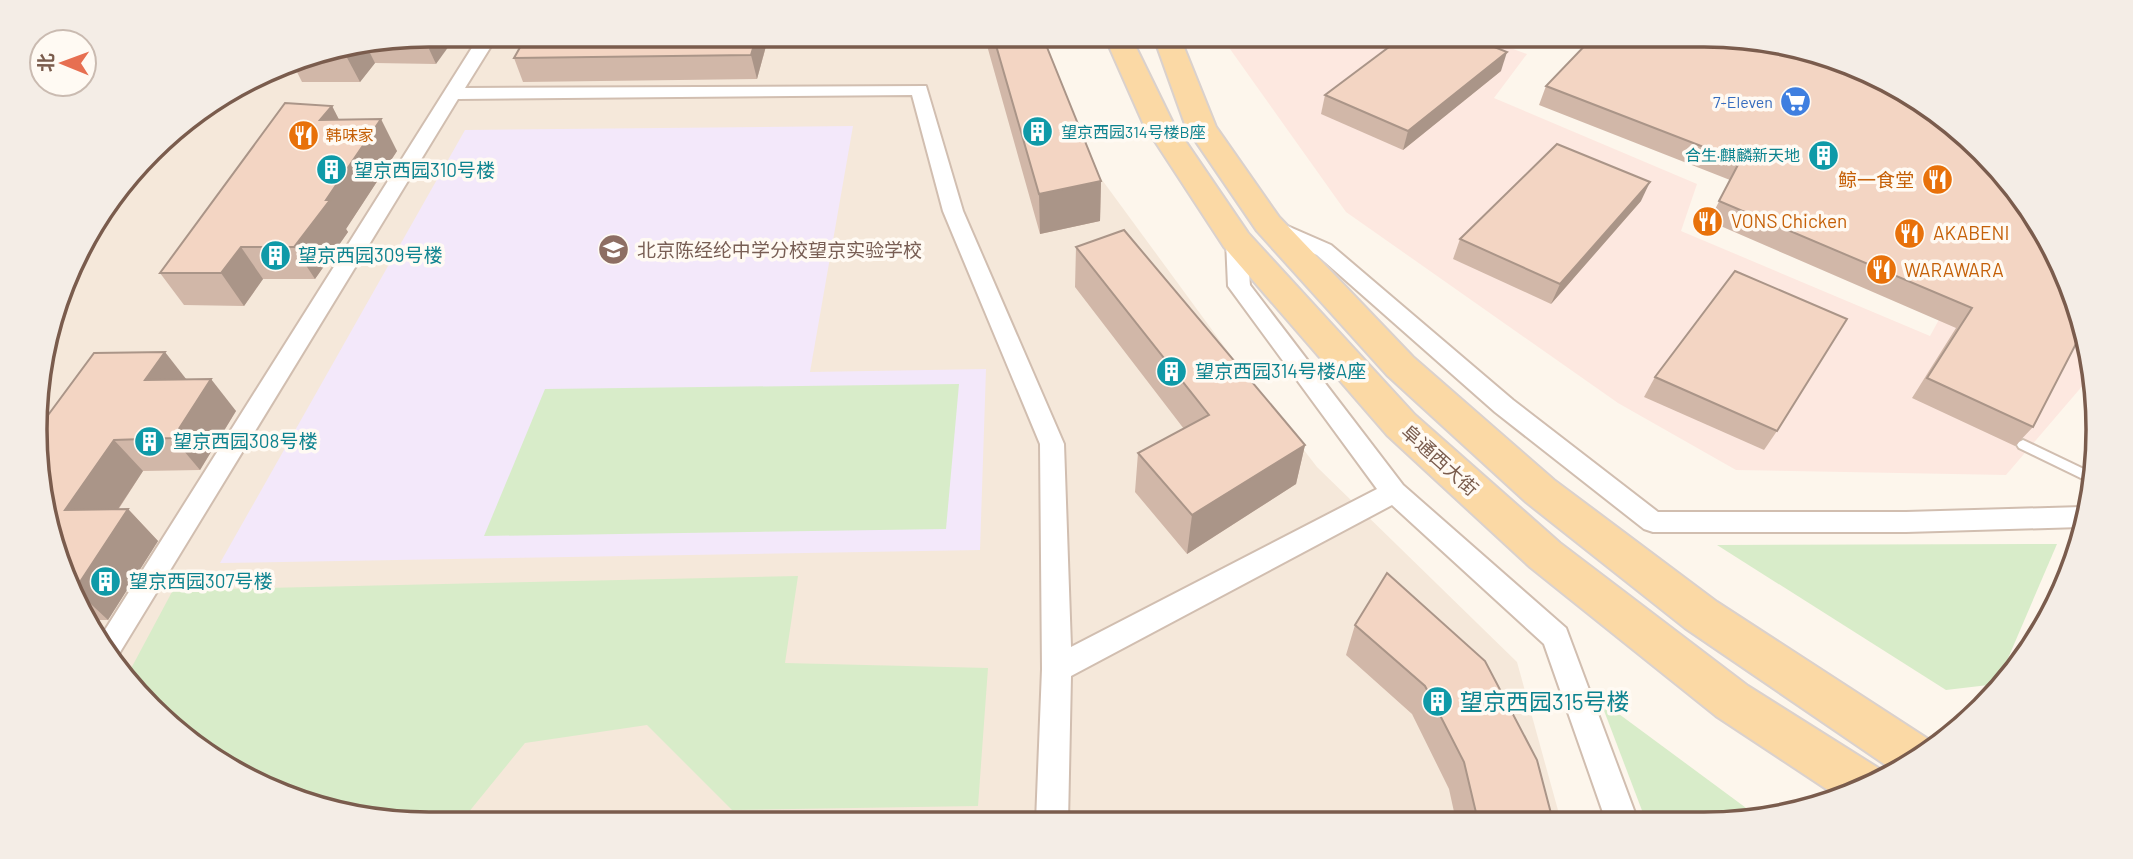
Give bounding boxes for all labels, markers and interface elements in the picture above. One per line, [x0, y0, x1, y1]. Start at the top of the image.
north arrow [28, 28, 98, 98]
text: 北 [34, 53, 57, 72]
supermarket icon: 7-Eleven [1779, 85, 1813, 119]
place label: 7-Eleven [1713, 92, 1773, 111]
building icon: 望京西园314号楼B座 [1021, 115, 1055, 149]
restaurant icon: 韩味家 [286, 118, 320, 152]
place label: 望京西园314号楼B座 [1061, 122, 1206, 141]
place label: 韩味家 [326, 125, 374, 144]
building icon: 合生·麒麟新天地 [1806, 138, 1840, 172]
place label: 合生·麒麟新天地 [1685, 145, 1800, 164]
building icon: 望京西园310号楼 [314, 153, 348, 187]
place label: 望京西园310号楼 [354, 158, 495, 181]
restaurant icon: 鲸一食堂 [1920, 163, 1954, 197]
place label: 鲸一食堂 [1838, 168, 1914, 191]
restaurant icon: VONS Chicken [1691, 204, 1725, 238]
place label: VONS Chicken [1731, 209, 1847, 232]
restaurant icon: AKABENI [1893, 216, 1927, 250]
place label: AKABENI [1933, 221, 2009, 244]
school or university icon: 北京陈经纶中学分校望京实验学校 [597, 233, 631, 267]
building icon: 望京西园309号楼 [258, 238, 292, 272]
place label: 北京陈经纶中学分校望京实验学校 [637, 238, 922, 261]
place label: 望京西园309号楼 [298, 243, 442, 266]
restaurant icon: WARAWARA [1864, 253, 1898, 287]
place label: WARAWARA [1904, 258, 2004, 281]
building icon: 望京西园314号楼A座 [1155, 354, 1189, 388]
place label: 望京西园314号楼A座 [1195, 359, 1366, 382]
street label: 阜通西大街 [1397, 419, 1483, 500]
building icon: 望京西园308号楼 [133, 424, 167, 458]
place label: 望京西园308号楼 [173, 429, 317, 452]
building icon: 望京西园307号楼 [89, 564, 123, 598]
place label: 望京西园307号楼 [129, 569, 273, 592]
building icon: 望京西园315号楼 [1420, 685, 1454, 719]
place label: 望京西园315号楼 [1460, 687, 1630, 715]

